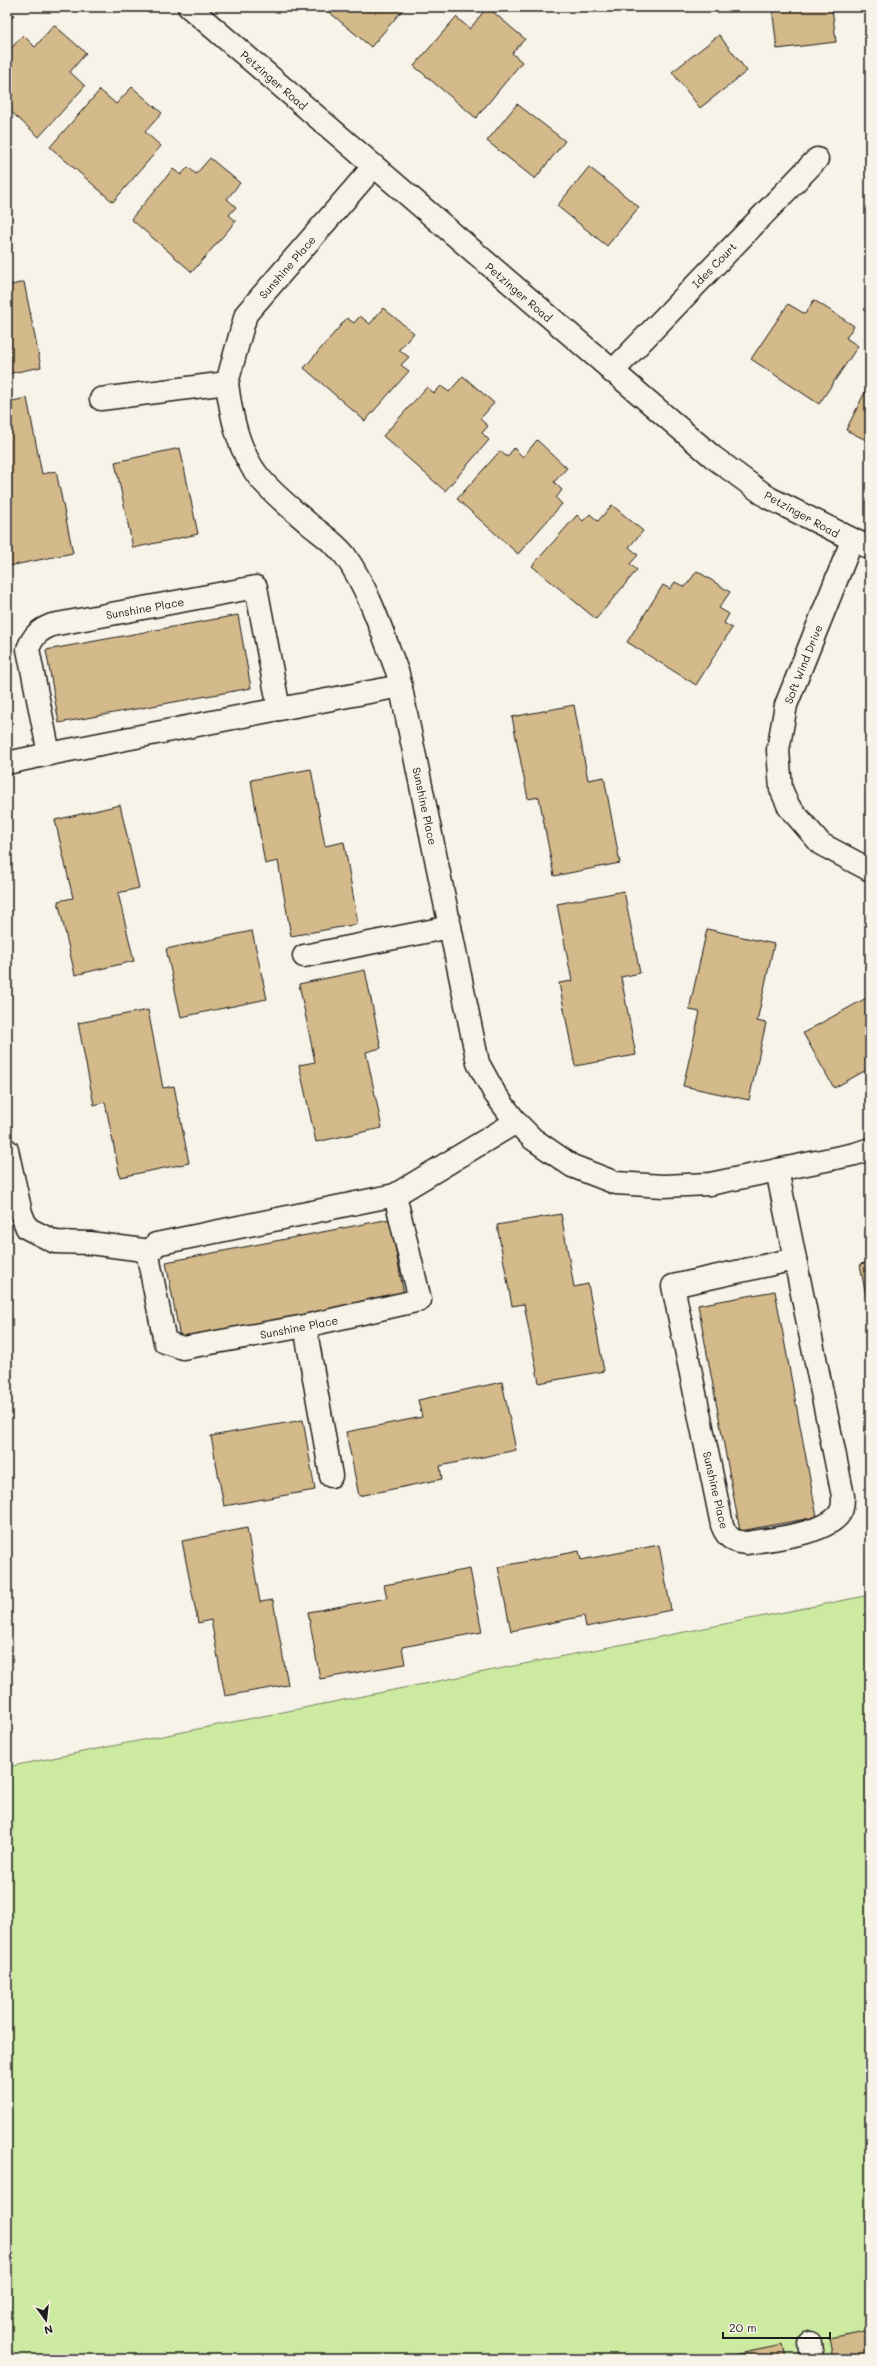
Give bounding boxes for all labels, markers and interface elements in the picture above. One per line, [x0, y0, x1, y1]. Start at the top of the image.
street label: Petzinger Road [238, 47, 310, 113]
street label: Sunshine Place [255, 232, 319, 302]
street label: Ides Court [688, 239, 740, 291]
street label: Petzinger Road [483, 259, 555, 325]
street label: Petzinger Road [762, 487, 842, 541]
street label: Sunshine Place [105, 594, 186, 622]
street label: Soft Wind Drive [780, 622, 826, 706]
street label: Sunshine Place [409, 766, 441, 847]
street label: Sunshine Place [259, 1312, 340, 1342]
street label: Sunshine Place [700, 1450, 732, 1530]
north arrow [26, 2300, 66, 2340]
scale bar [723, 2314, 830, 2340]
text: 20 m [729, 2319, 757, 2335]
text: N [43, 2322, 55, 2338]

